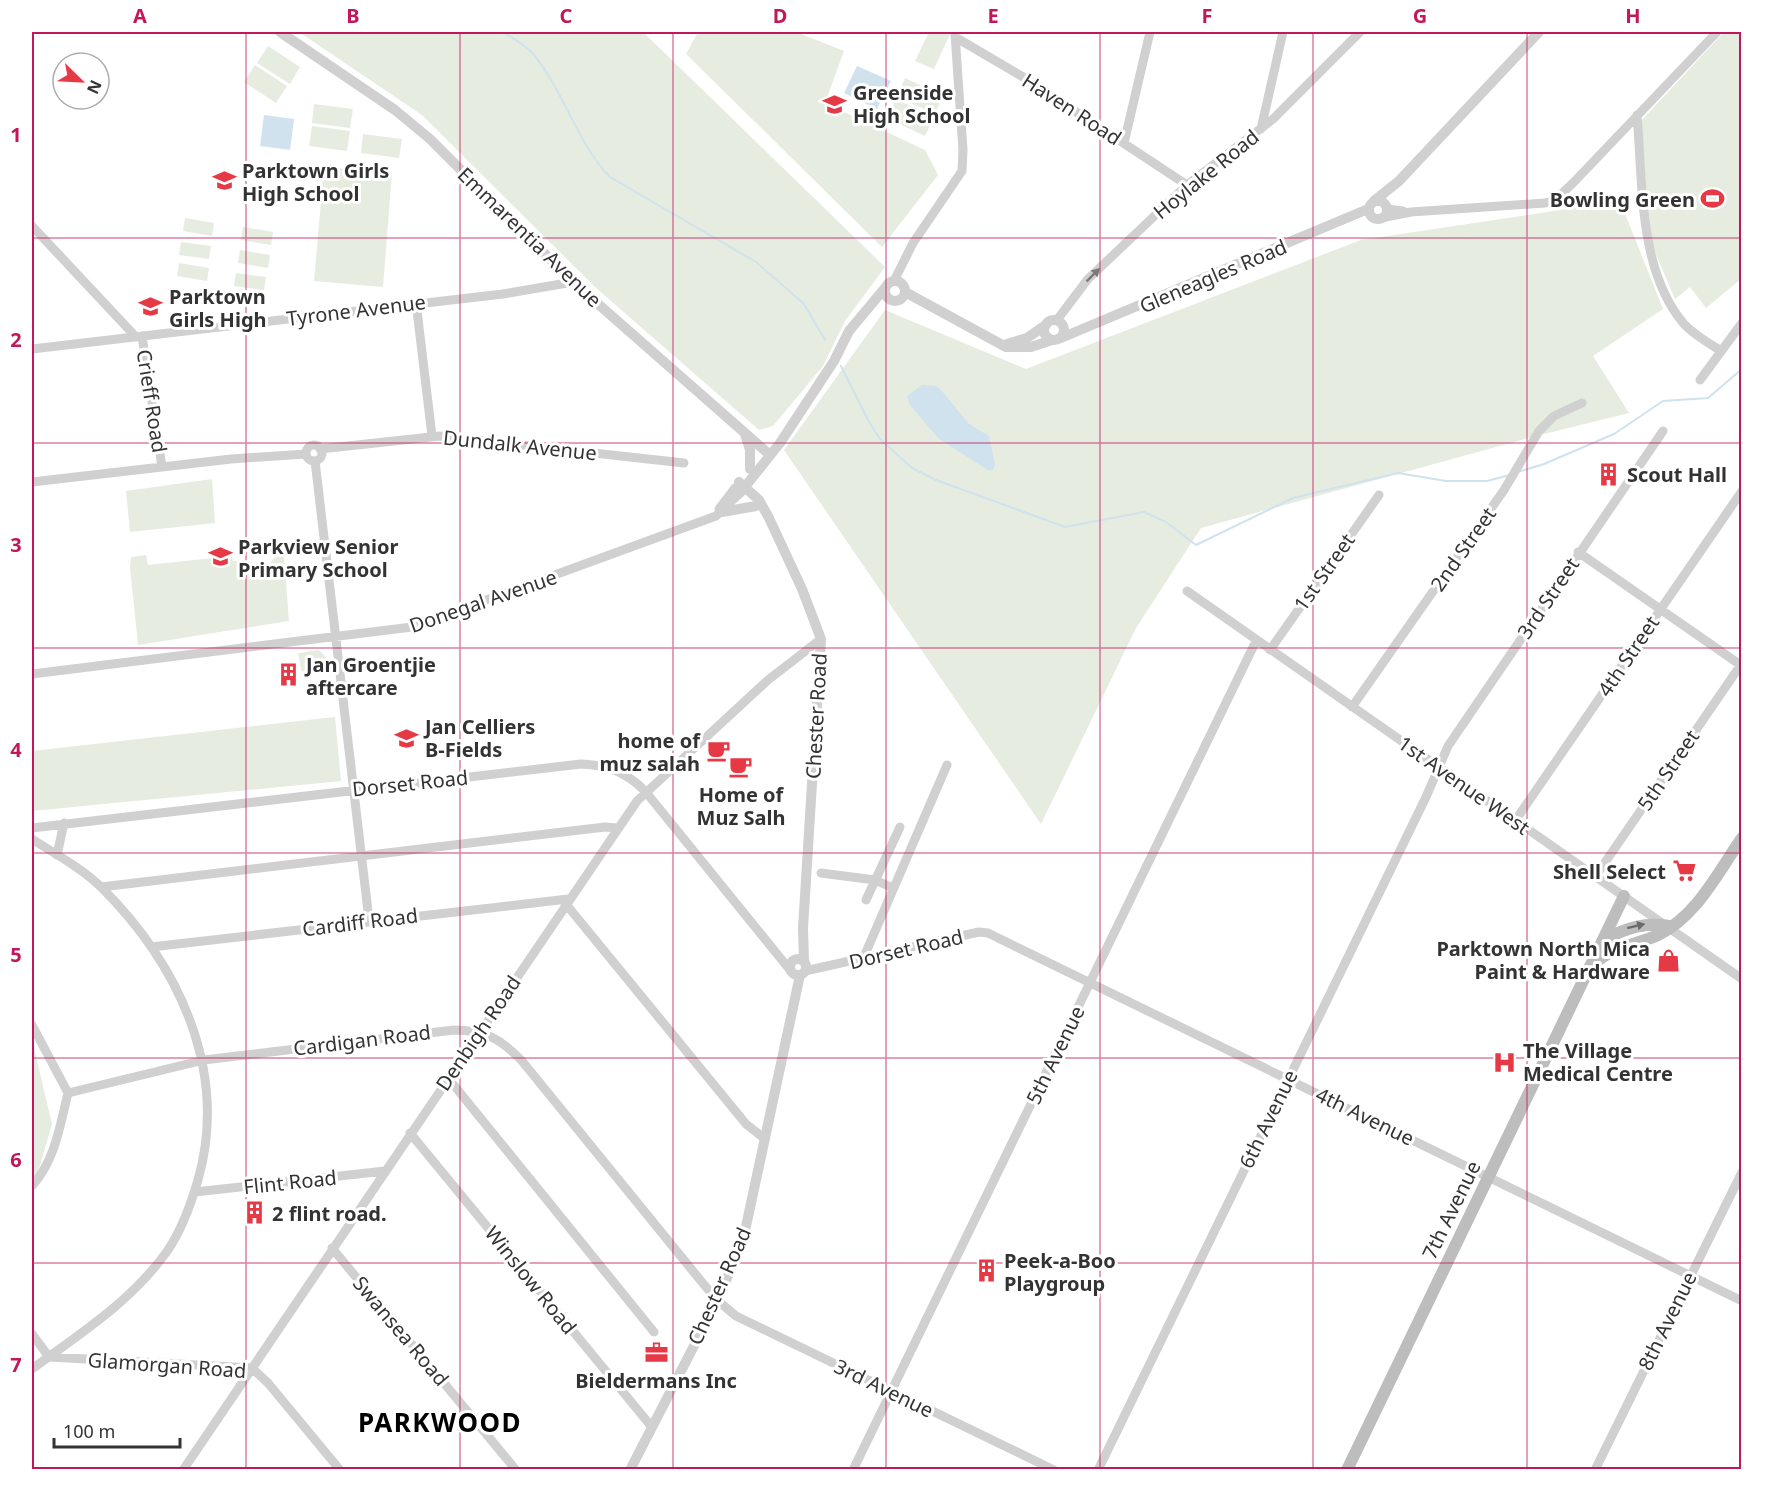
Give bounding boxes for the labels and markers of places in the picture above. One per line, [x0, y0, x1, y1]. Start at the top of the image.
place label: Greenside High School [853, 79, 970, 129]
school or university icon: Greenside High School [822, 91, 848, 117]
place label: Parktown Girls High School [242, 157, 389, 207]
school or university icon: Parktown Girls High School [211, 168, 237, 194]
place label: Bowling Green [1550, 186, 1695, 213]
sports icon: Bowling Green [1700, 186, 1726, 212]
place label: Parktown Girls High [169, 283, 267, 333]
school or university icon: Parktown Girls High [138, 294, 164, 320]
building icon: Scout Hall [1596, 461, 1622, 487]
place label: Scout Hall [1627, 461, 1727, 488]
place label: Parkview Senior Primary School [238, 533, 398, 583]
school or university icon: Parkview Senior Primary School [207, 544, 233, 570]
place label: Jan Groentjie aftercare [304, 651, 436, 701]
building icon: Jan Groentjie aftercare [275, 662, 301, 688]
place label: Jan Celliers B-Fields [423, 713, 535, 763]
school or university icon: Jan Celliers B-Fields [394, 725, 420, 751]
place label: home of muz salah [599, 727, 701, 777]
cafe icon: home of muz salah [705, 738, 731, 764]
cafe icon: Home of Muz Salh [728, 754, 754, 780]
place label: Home of Muz Salh [697, 781, 785, 831]
place label: Shell Select [1553, 858, 1666, 885]
supermarket icon: Shell Select [1671, 858, 1697, 884]
place label: Parktown North Mica Paint & Hardware [1436, 935, 1650, 985]
shop icon: Parktown North Mica Paint & Hardware [1655, 947, 1681, 973]
place label: The Village Medical Centre [1523, 1037, 1673, 1087]
hospital icon: The Village Medical Centre [1492, 1049, 1518, 1075]
building icon: 2 flint road. [241, 1200, 267, 1226]
place label: 2 flint road. [272, 1200, 387, 1227]
place label: Peek-a-Boo Playgroup [1004, 1247, 1116, 1297]
building icon: Peek-a-Boo Playgroup [973, 1258, 999, 1284]
office icon: Bieldermans Inc [643, 1339, 669, 1365]
place label: Bieldermans Inc [575, 1367, 737, 1394]

